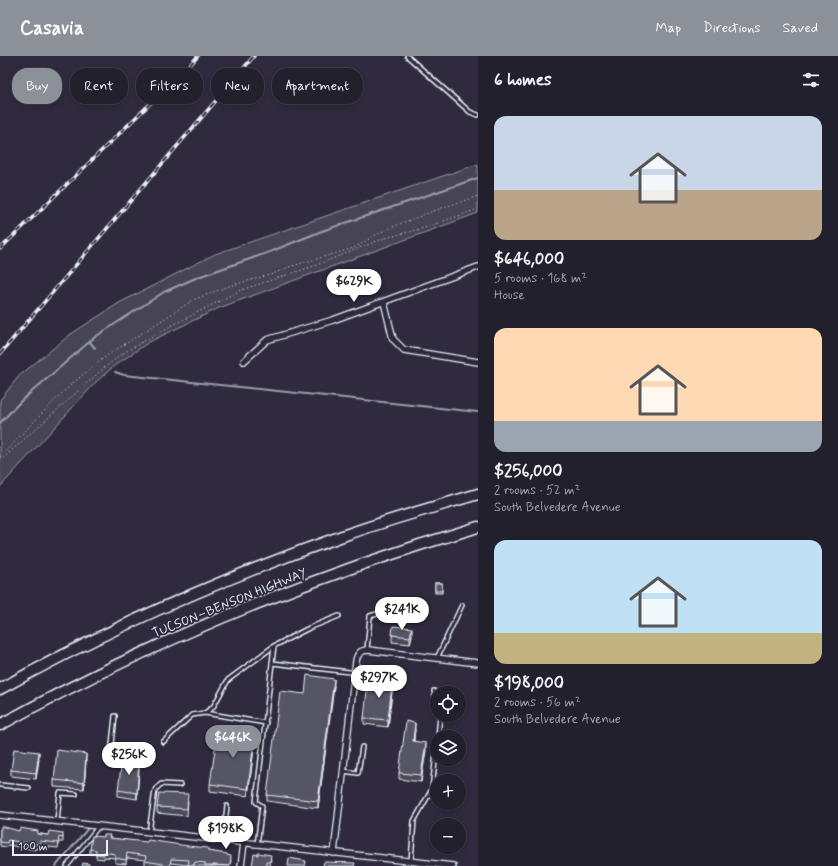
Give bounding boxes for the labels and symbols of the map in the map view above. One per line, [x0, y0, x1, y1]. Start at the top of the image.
pin: $629K [326, 269, 382, 303]
street label: TUCSON–BENSON HIGHWAY [150, 565, 309, 642]
pin: $241K [374, 597, 430, 631]
pin: $297K [351, 665, 407, 699]
pin: $646K [205, 725, 261, 759]
pin: $256K [101, 742, 157, 776]
pin: $198K [198, 816, 254, 850]
scale bar [12, 838, 108, 857]

